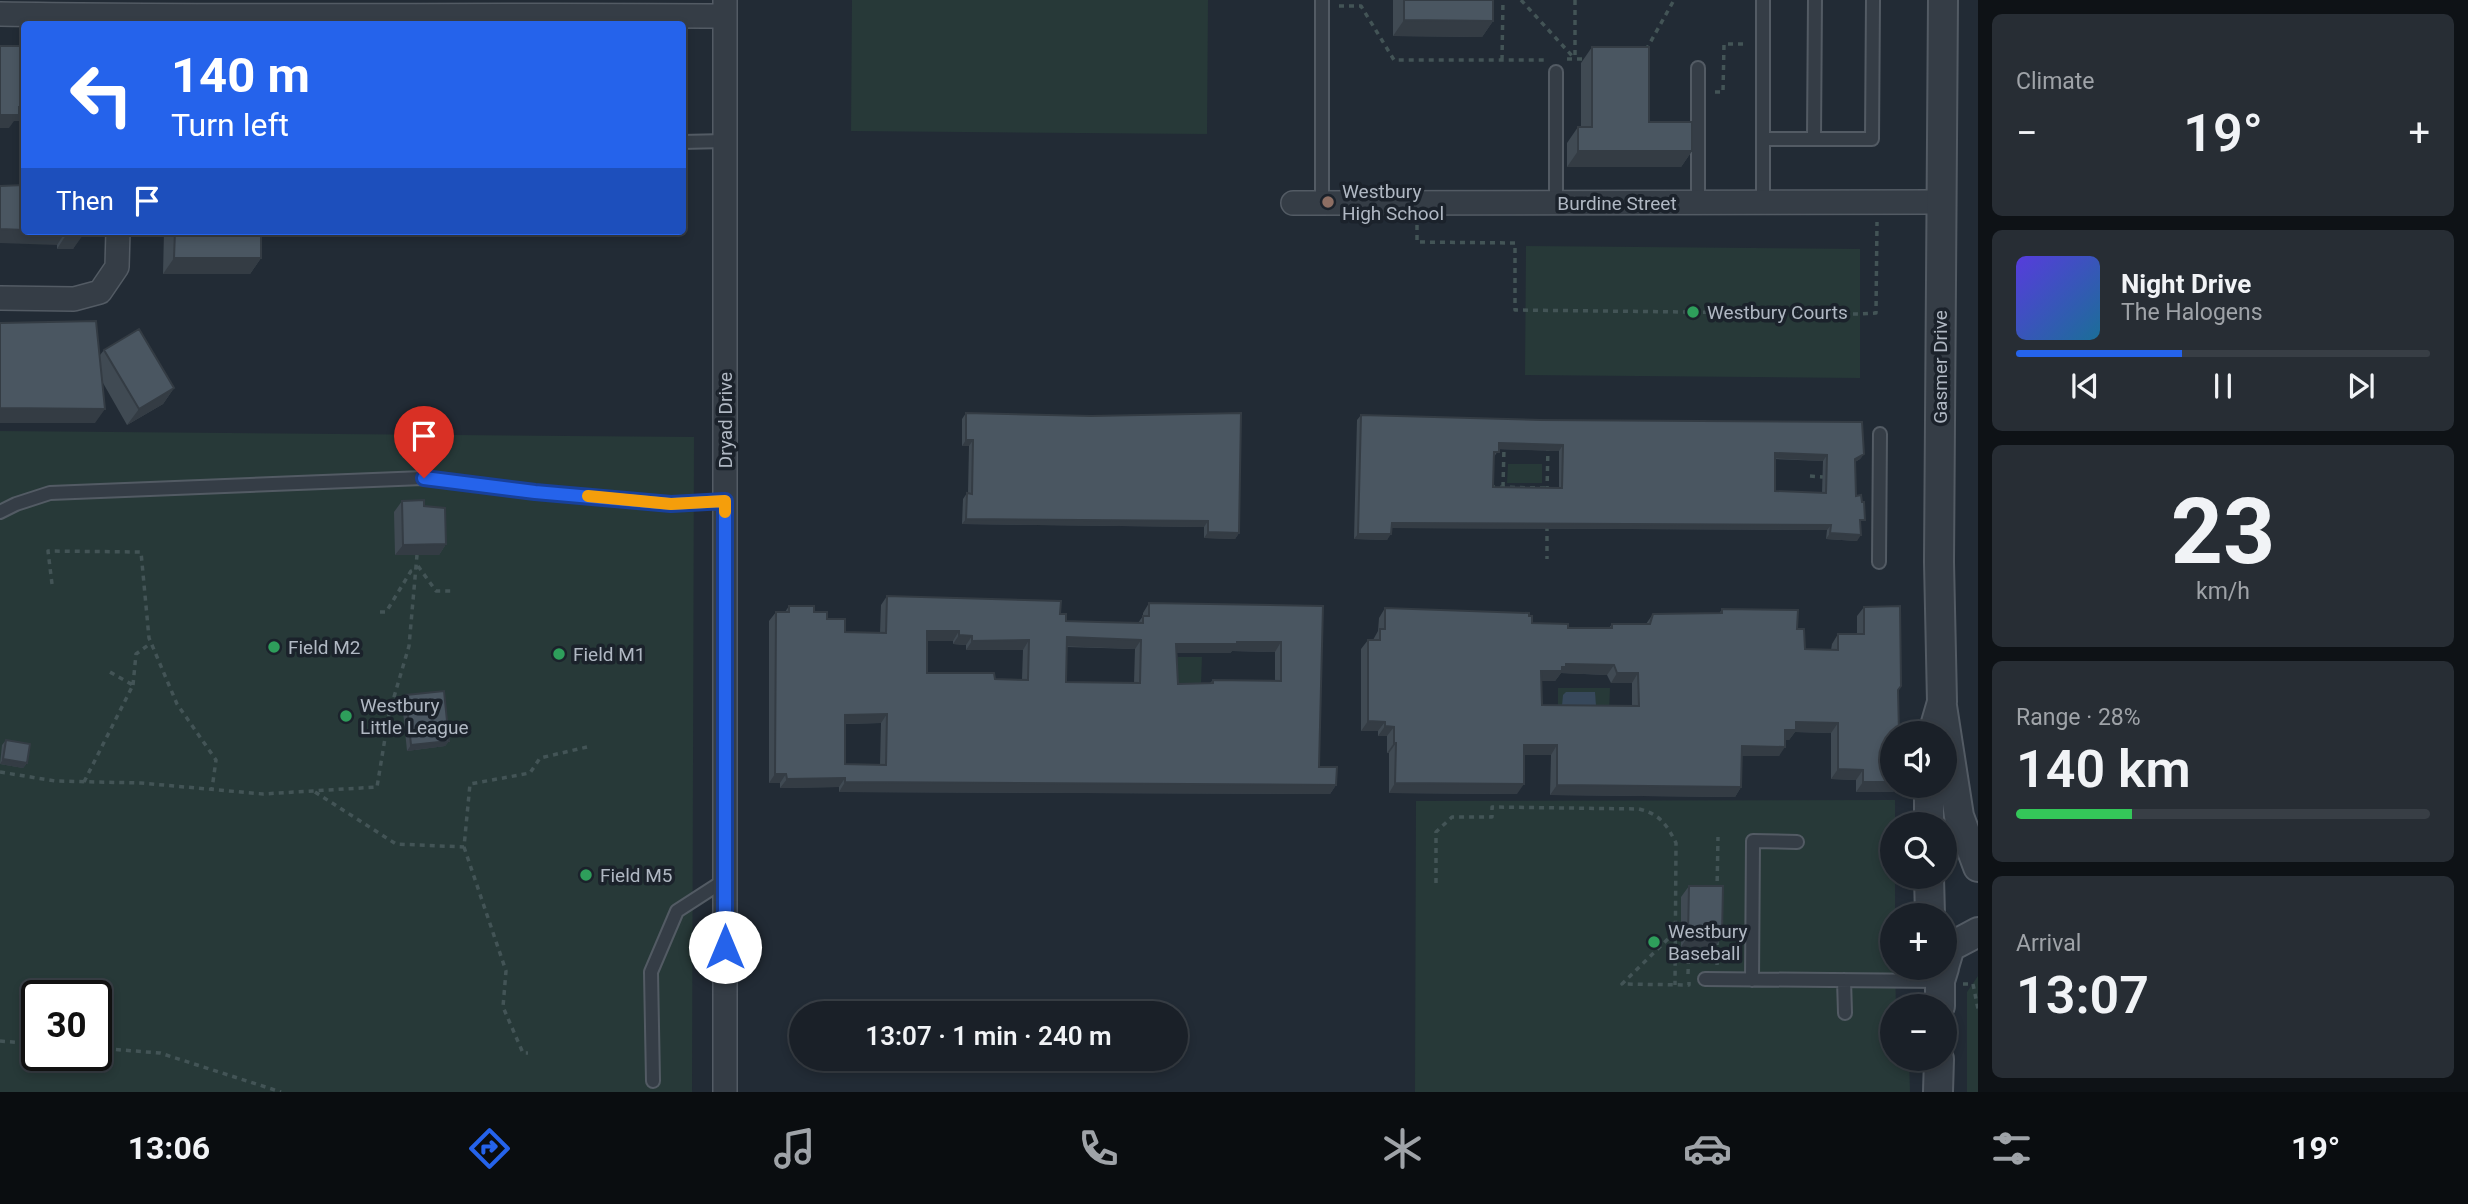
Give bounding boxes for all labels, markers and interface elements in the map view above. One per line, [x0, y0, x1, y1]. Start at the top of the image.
text: 140 m [171, 47, 310, 104]
icon: left [56, 49, 147, 140]
text: Climate [2016, 68, 2095, 95]
text: 19° [2183, 103, 2263, 164]
text: Turn left [171, 106, 289, 144]
text: − [2016, 111, 2038, 155]
text: + [2408, 111, 2430, 155]
place label: Westbury High School [1342, 180, 1444, 225]
icon: arrive [128, 182, 166, 220]
text: Then [56, 186, 114, 216]
street label: Burdine Street [1557, 192, 1677, 215]
marker: Westbury High School [1320, 194, 1336, 210]
text: Night Drive [2121, 269, 2251, 299]
text: The Halogens [2121, 299, 2263, 326]
place label: Westbury Courts [1707, 301, 1848, 324]
marker: Westbury Courts [1685, 304, 1701, 320]
street label: Gasmer Drive [1929, 310, 1952, 424]
icon: previous [2066, 367, 2104, 405]
icon: pause [2204, 367, 2242, 405]
icon: next [2342, 367, 2380, 405]
street label: Dryad Drive [714, 372, 737, 468]
pin [394, 406, 454, 478]
icon: arrive [405, 417, 443, 455]
text: 23 [2171, 479, 2275, 585]
text: km/h [2196, 578, 2250, 605]
place label: Field M2 [288, 636, 361, 659]
marker: Field M2 [266, 639, 282, 655]
place label: Field M1 [573, 643, 646, 666]
marker: Field M1 [551, 646, 567, 662]
place label: Westbury Little League [360, 694, 469, 739]
text: Range · 28% [2016, 704, 2141, 731]
marker: Westbury Little League [338, 708, 354, 724]
map controls [1880, 721, 1957, 1071]
button: sound [1880, 721, 1957, 798]
text: 140 km [2016, 739, 2191, 800]
button: search [1880, 812, 1957, 889]
place label: Field M5 [600, 864, 673, 887]
marker: Field M5 [578, 867, 594, 883]
button: + [1880, 903, 1957, 980]
position arrow [688, 910, 762, 984]
place label: Westbury Baseball [1668, 920, 1747, 965]
text: Arrival [2016, 930, 2081, 957]
marker: Westbury Baseball [1646, 934, 1662, 950]
text: 13:07 [2016, 965, 2149, 1026]
speed limit sign: 30 [21, 980, 112, 1071]
button: − [1880, 994, 1957, 1071]
text: 13:07 · 1 min · 240 m [865, 1021, 1112, 1051]
icon: directions [465, 1124, 514, 1173]
icon: music [770, 1124, 819, 1173]
icon: phone [1074, 1124, 1123, 1173]
icon: climate [1378, 1124, 1427, 1173]
icon: car [1683, 1124, 1732, 1173]
icon: filters [1987, 1124, 2036, 1173]
text: 13:06 [128, 1129, 210, 1167]
text: 19° [2291, 1129, 2340, 1167]

